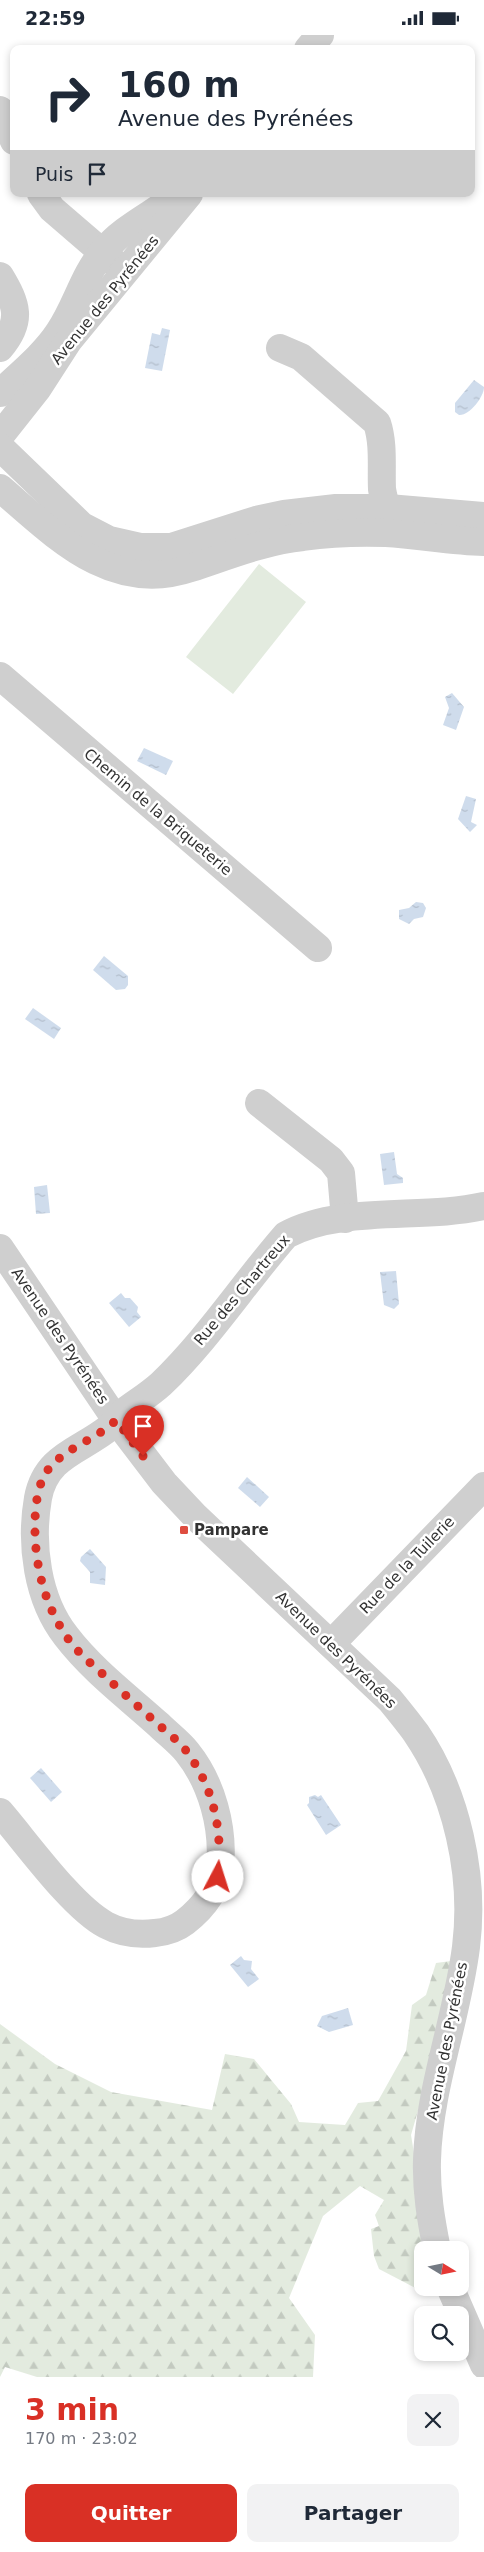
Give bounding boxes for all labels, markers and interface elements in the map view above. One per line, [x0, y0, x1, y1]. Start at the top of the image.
text: 22:59 [25, 7, 85, 29]
icon: right [35, 65, 100, 130]
text: 160 m [118, 65, 240, 105]
text: Avenue des Pyrénées [118, 106, 354, 131]
icon: arrive [83, 160, 111, 188]
text: Puis [35, 163, 73, 185]
street label: Avenue des Pyrénées [47, 232, 163, 368]
street label: Chemin de la Briqueterie [80, 745, 236, 879]
street label: Rue des Chartreux [190, 1231, 294, 1349]
street label: Avenue des Pyrénées [8, 1264, 112, 1408]
pin [122, 1405, 164, 1456]
icon: arrive [129, 1412, 157, 1440]
street label: Rue de la Tuilerie [356, 1513, 458, 1617]
place label: Pampare [194, 1521, 269, 1539]
marker: Pampare [178, 1524, 190, 1536]
street label: Avenue des Pyrénées [272, 1588, 400, 1712]
position arrow [191, 1850, 243, 1902]
street label: Avenue des Pyrénées [423, 1960, 471, 2122]
north arrow [414, 2241, 469, 2296]
map controls [414, 2241, 469, 2361]
button: search [414, 2306, 469, 2361]
text: 3 min [25, 2392, 119, 2427]
button: close [407, 2394, 459, 2446]
text: 170 m · 23:02 [25, 2429, 138, 2448]
button: Quitter [25, 2484, 237, 2542]
button: Partager [247, 2484, 459, 2542]

